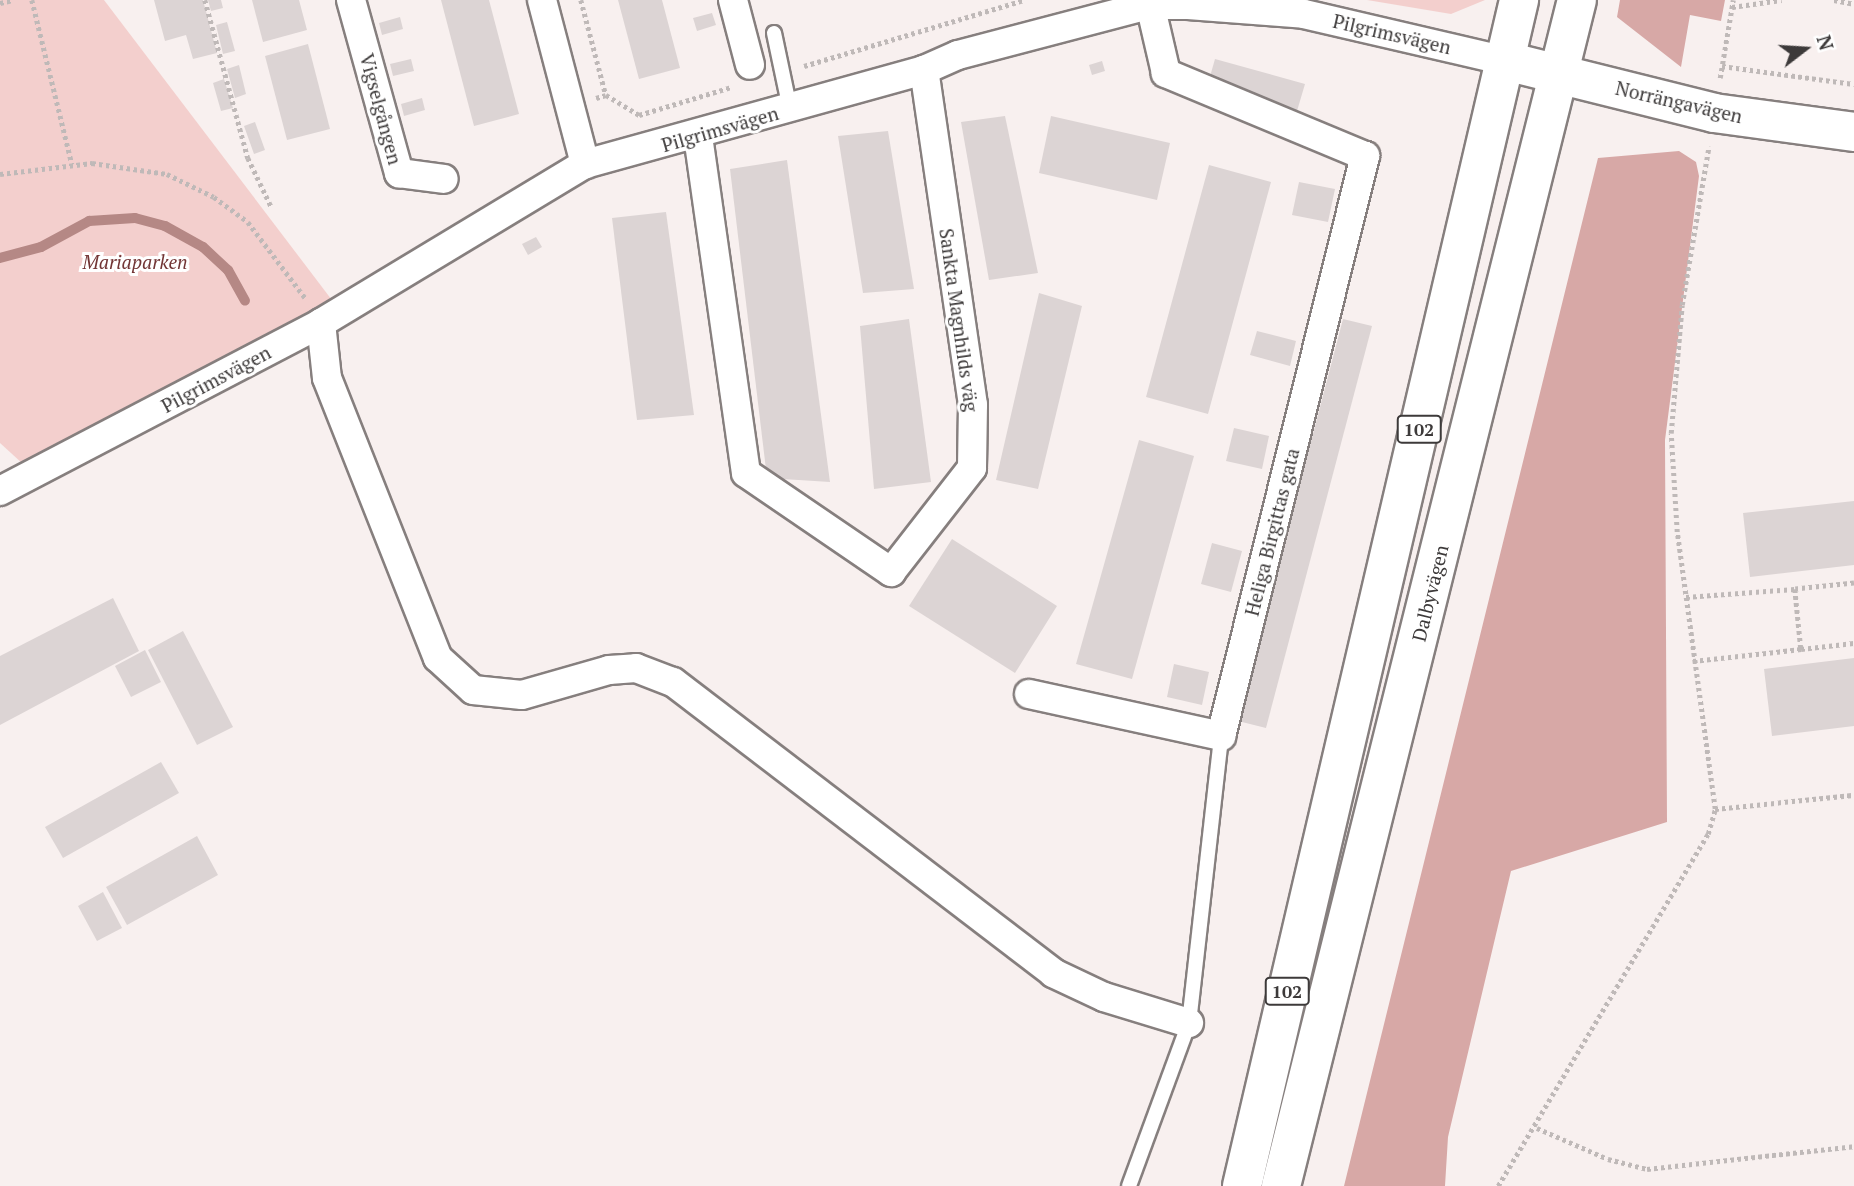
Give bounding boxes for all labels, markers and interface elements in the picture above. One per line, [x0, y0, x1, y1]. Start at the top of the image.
street label: Pilgrimsvägen [1331, 9, 1453, 59]
north arrow [1770, 14, 1840, 84]
text: N [1812, 32, 1840, 53]
street label: Vigselgången [355, 51, 407, 167]
street label: Norrängavägen [1613, 76, 1745, 128]
street label: Pilgrimsvägen [659, 101, 781, 157]
street label: Sankta Magnhilds väg [935, 227, 983, 413]
park label: Mariaparken [83, 251, 187, 273]
street label: Pilgrimsvägen [157, 341, 275, 417]
road number: 102 [1396, 414, 1442, 444]
street label: Heliga Birgittas gata [1240, 446, 1304, 618]
street label: Dalbyvägen [1407, 542, 1453, 644]
road number: 102 [1264, 976, 1310, 1006]

